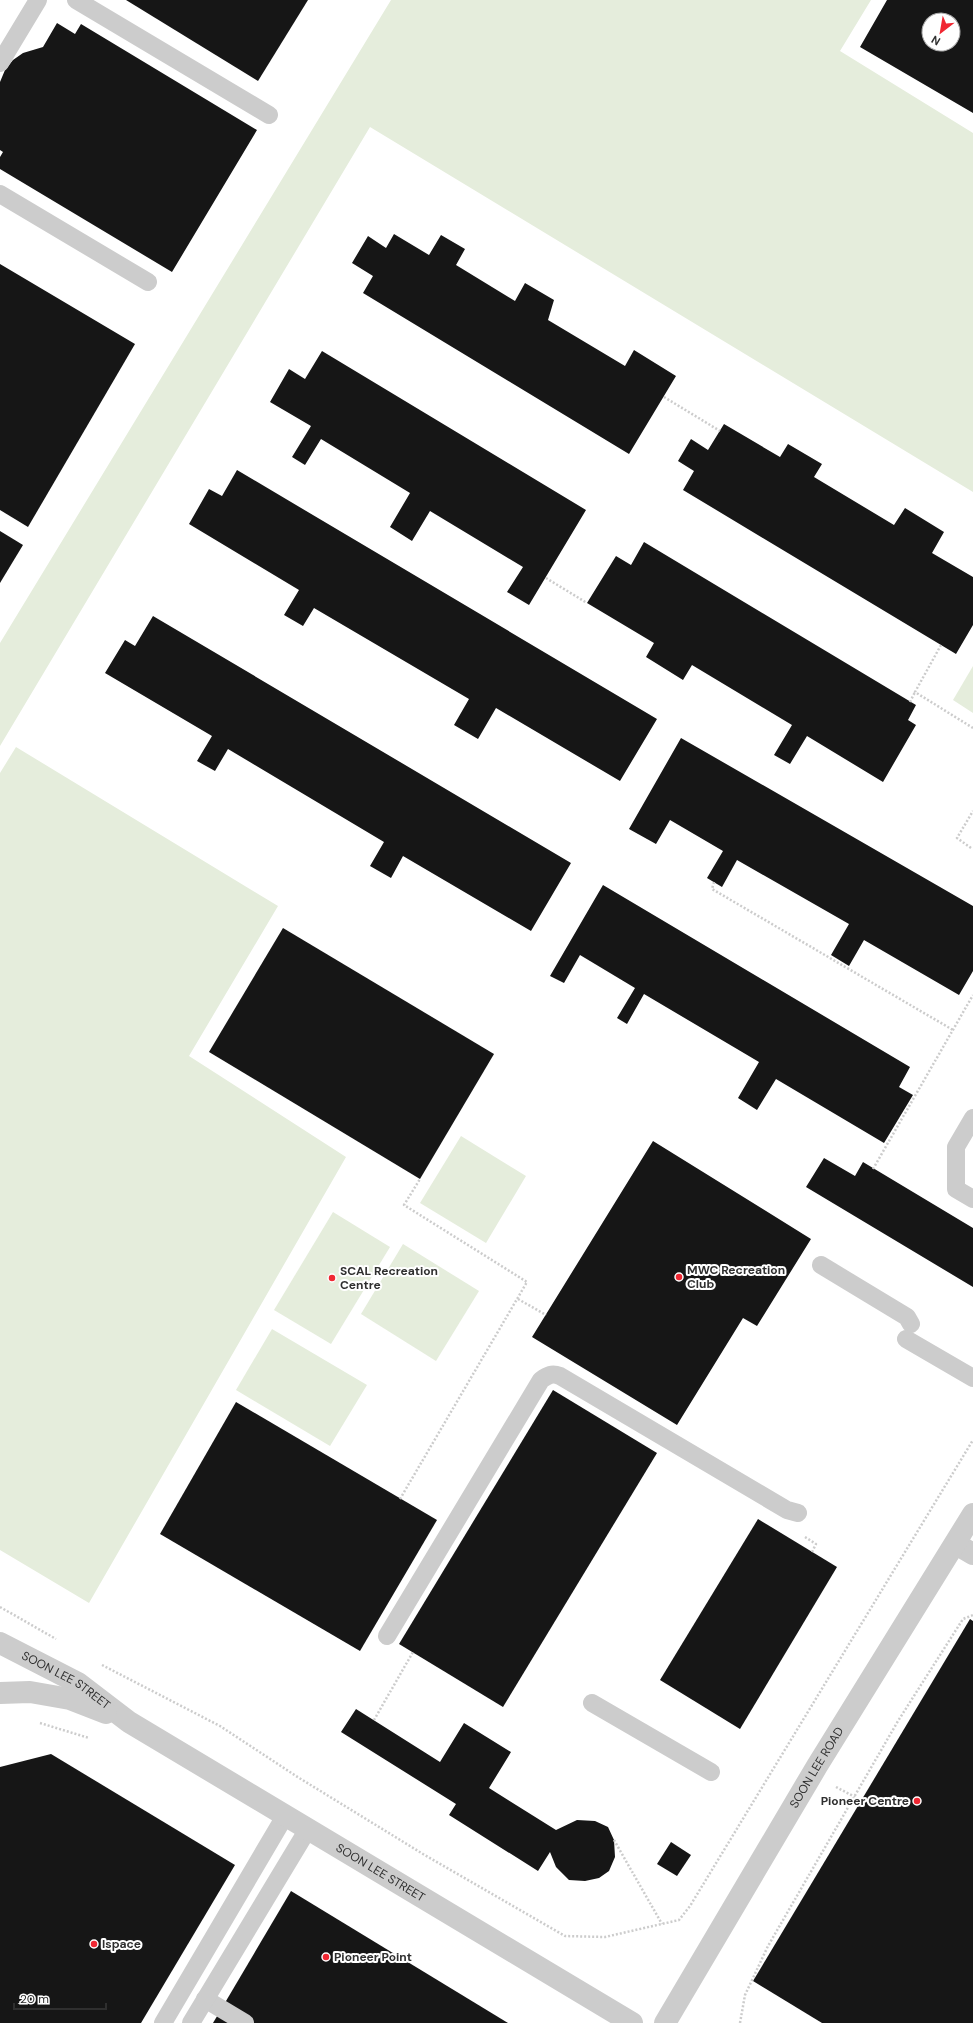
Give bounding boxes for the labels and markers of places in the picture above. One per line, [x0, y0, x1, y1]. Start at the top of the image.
place label: MWC Recreation Club [687, 1262, 785, 1292]
place label: SCAL Recreation Centre [340, 1263, 438, 1293]
marker: MWC Recreation Club [674, 1272, 684, 1282]
marker: SCAL Recreation Centre [327, 1273, 337, 1283]
place label: Pioneer Centre [821, 1793, 909, 1809]
marker: Pioneer Centre [912, 1796, 922, 1806]
place label: Ispace [102, 1936, 141, 1952]
marker: Ispace [89, 1939, 99, 1949]
place label: Pioneer Point [334, 1949, 412, 1965]
marker: Pioneer Point [321, 1952, 331, 1962]

